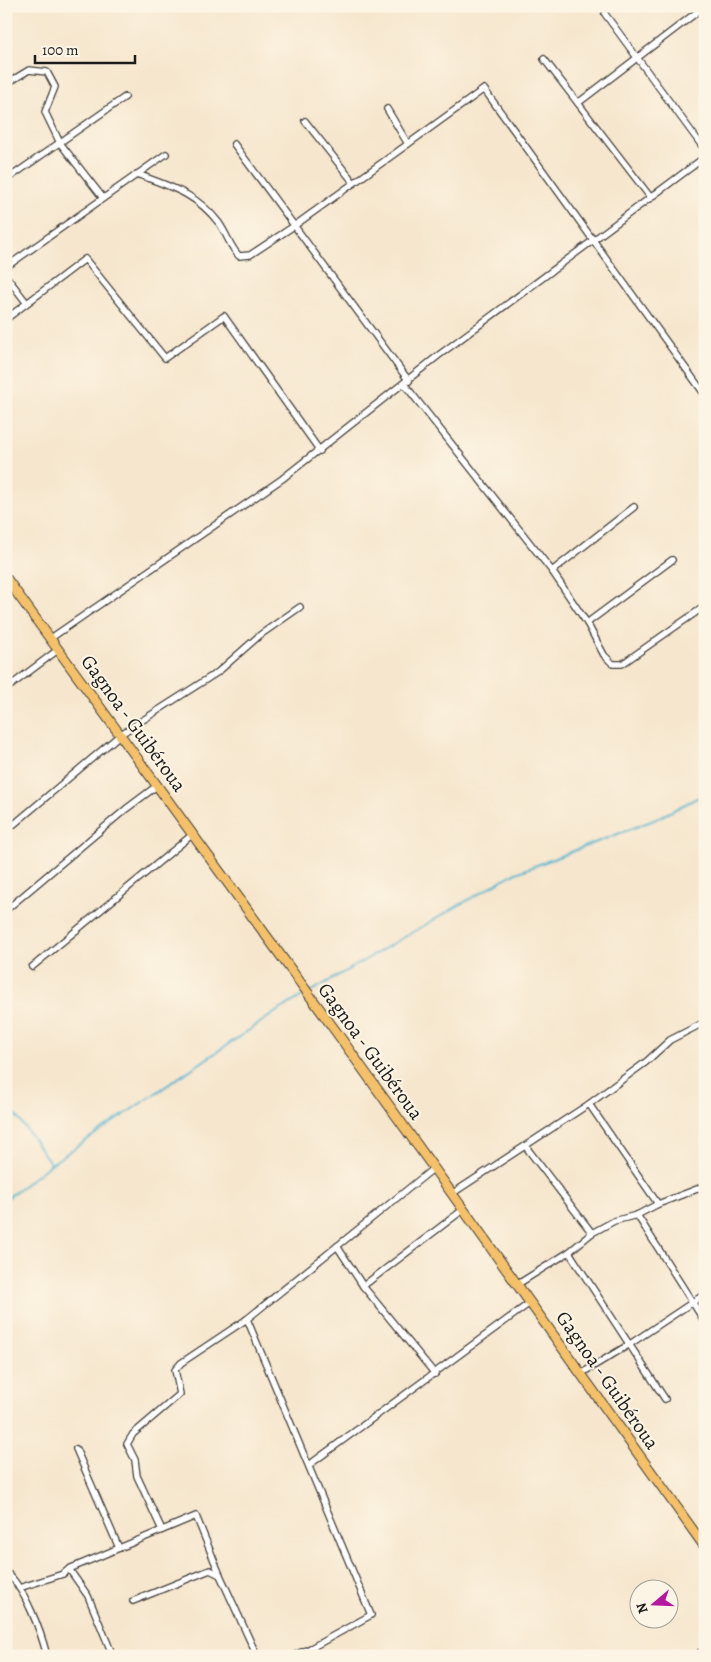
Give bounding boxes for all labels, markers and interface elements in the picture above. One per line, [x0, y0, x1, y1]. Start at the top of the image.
scale bar [35, 32, 135, 64]
text: 100 m [42, 40, 79, 60]
street label: Gagnoa - Guibéroua [75, 649, 193, 798]
street label: Gagnoa - Guibéroua [312, 977, 430, 1126]
street label: Gagnoa - Guibéroua [550, 1306, 666, 1456]
north arrow [628, 1580, 678, 1630]
text: N [632, 1600, 653, 1616]

